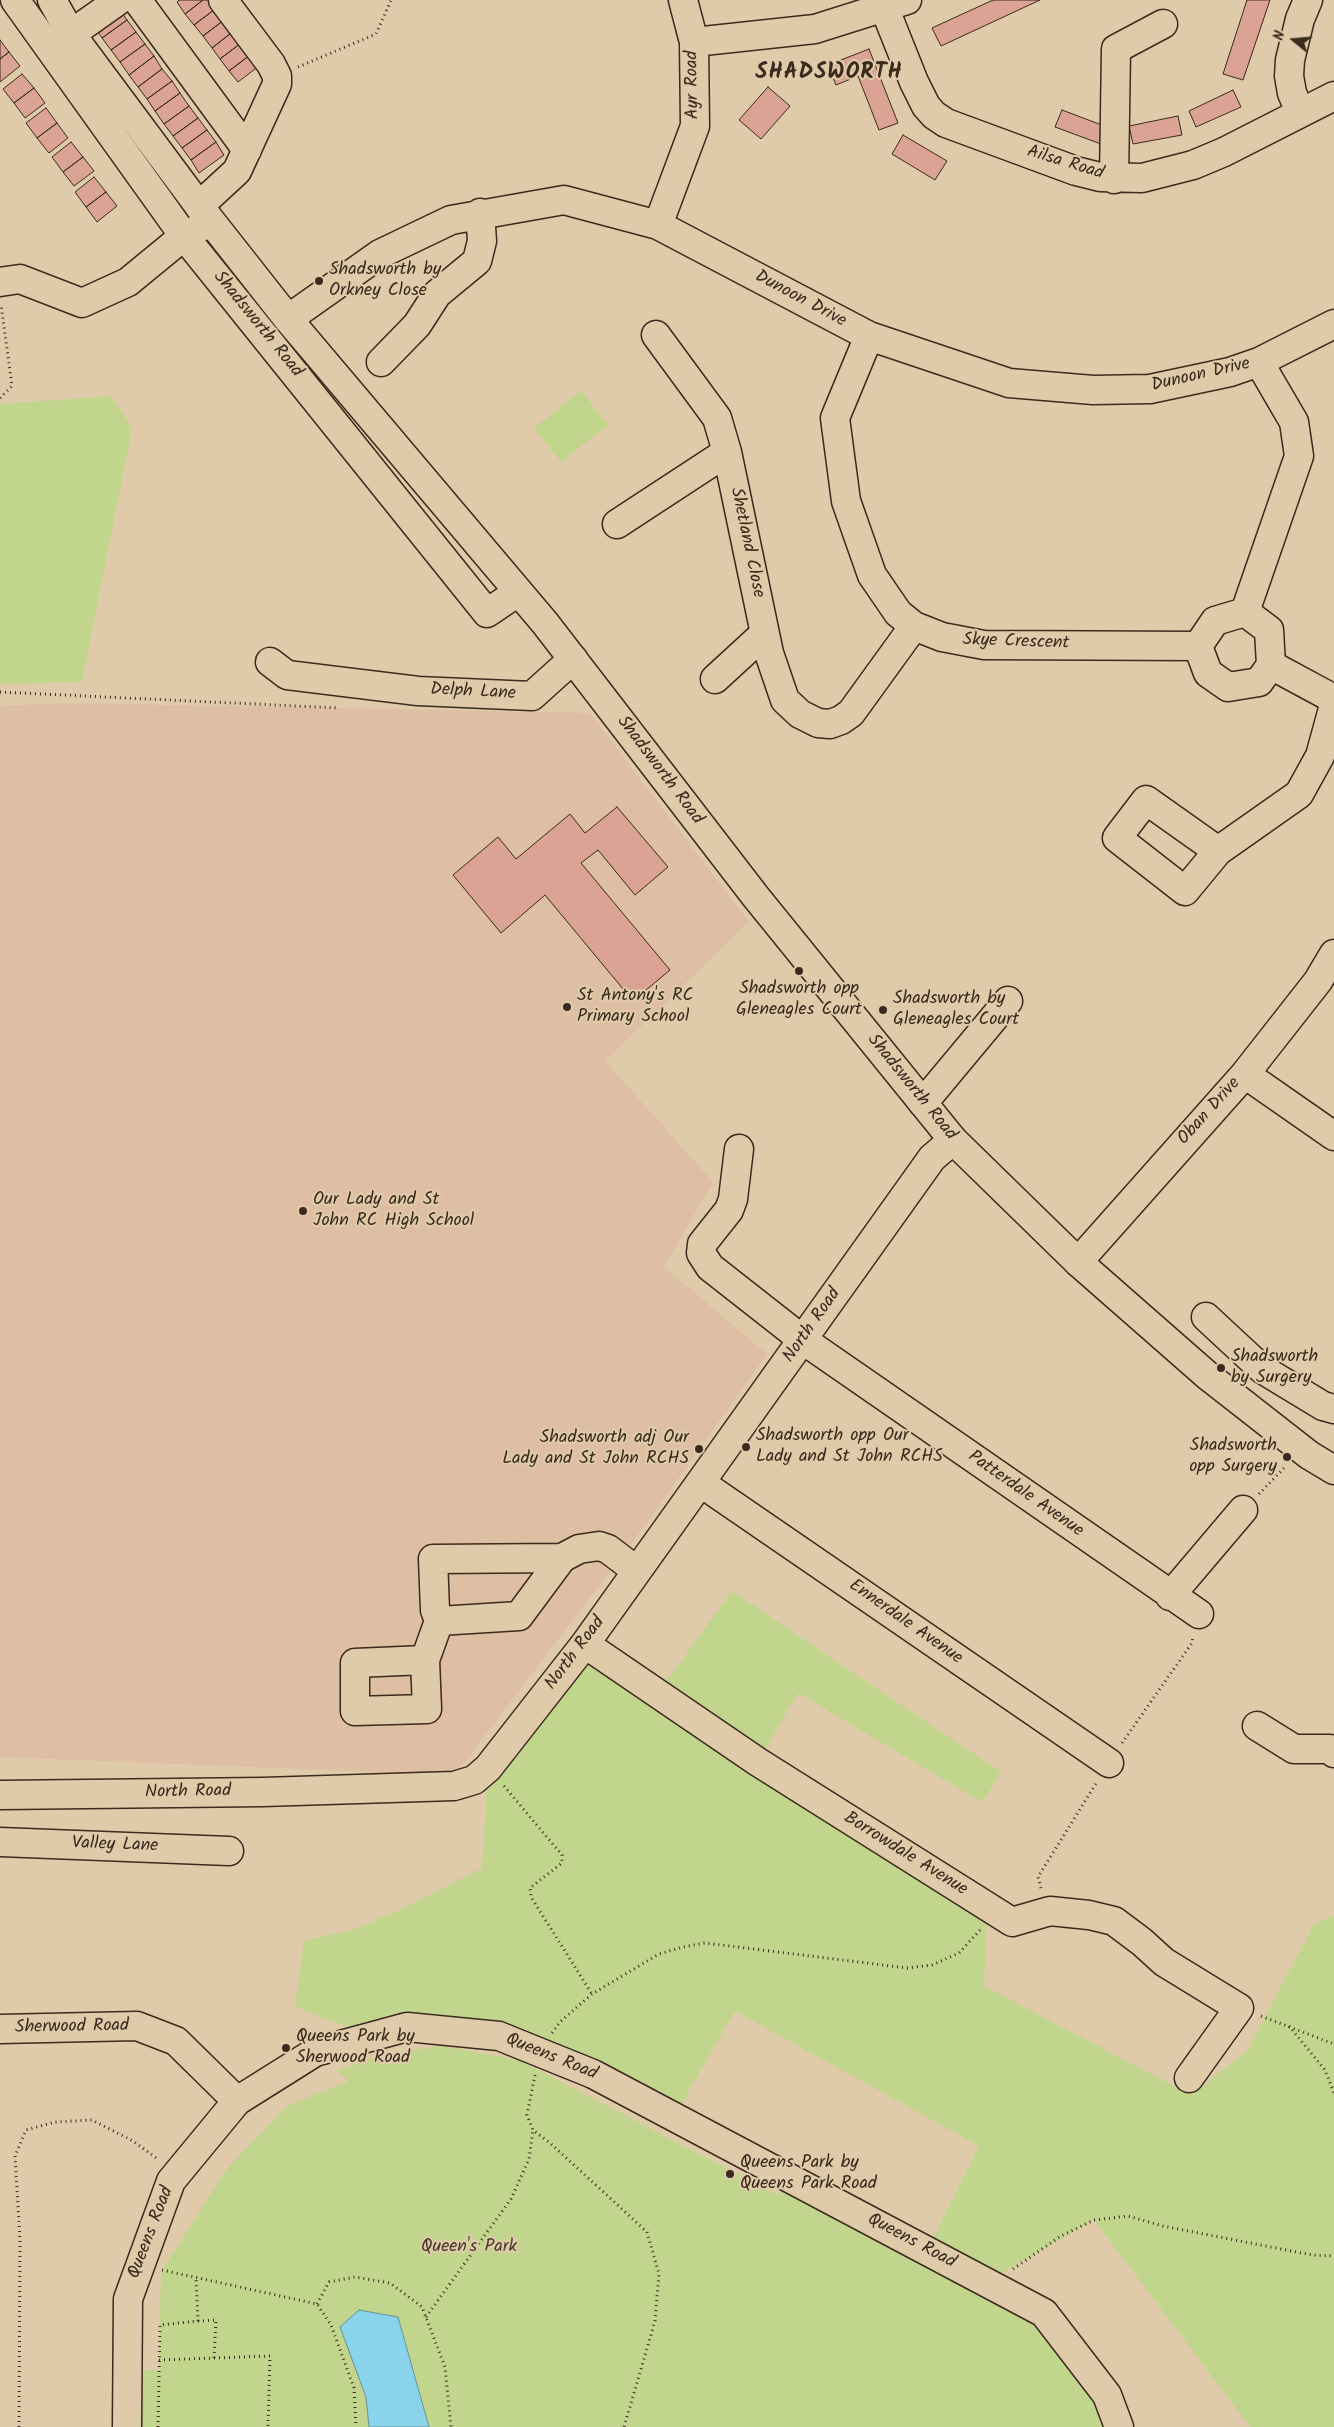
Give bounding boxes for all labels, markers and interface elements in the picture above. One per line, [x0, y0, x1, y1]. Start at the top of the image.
north arrow [1269, 15, 1319, 65]
text: N [1268, 28, 1291, 43]
street label: Ayr Road [683, 50, 705, 120]
district label: SHADSWORTH [754, 61, 904, 87]
street label: Ailsa Road [1024, 142, 1106, 186]
place label: Shadsworth by Orkney Close [329, 260, 441, 302]
street label: Dunoon Drive [751, 267, 849, 333]
street label: Shadsworth Road [208, 268, 306, 382]
marker: Shadsworth by Orkney Close [313, 275, 325, 287]
street label: Dunoon Drive [1150, 354, 1252, 398]
street label: Shetland Close [724, 486, 768, 600]
street label: Skye Crescent [962, 630, 1070, 656]
street label: Delph Lane [430, 680, 516, 706]
street label: Shadsworth Road [611, 712, 707, 830]
marker: Shadsworth opp Gleneagles Court [793, 965, 805, 977]
place label: Shadsworth opp Gleneagles Court [736, 979, 862, 1022]
place label: St Antony's RC Primary School [577, 986, 693, 1028]
place label: Shadsworth by Gleneagles Court [893, 989, 1019, 1032]
marker: St Antony's RC Primary School [561, 1001, 573, 1013]
marker: Shadsworth by Gleneagles Court [877, 1004, 889, 1016]
street label: Shadsworth Road [862, 1031, 960, 1145]
street label: Oban Drive [1174, 1074, 1246, 1150]
place label: Our Lady and St John RC High School [313, 1190, 474, 1232]
marker: Our Lady and St John RC High School [297, 1205, 309, 1217]
street label: North Road [779, 1284, 847, 1368]
place label: Shadsworth by Surgery [1231, 1347, 1318, 1390]
marker: Shadsworth by Surgery [1215, 1362, 1227, 1374]
place label: Shadsworth opp Our Lady and St John RCHS [756, 1426, 943, 1468]
place label: Shadsworth adj Our Lady and St John RCHS [502, 1428, 689, 1470]
place label: Shadsworth opp Surgery [1189, 1436, 1277, 1478]
marker: Shadsworth opp Our Lady and St John RCHS [740, 1441, 752, 1453]
marker: Shadsworth adj Our Lady and St John RCHS [693, 1443, 705, 1455]
street label: Patterdale Avenue [963, 1447, 1087, 1543]
marker: Shadsworth opp Surgery [1281, 1451, 1293, 1463]
street label: Ennerdale Avenue [844, 1576, 966, 1670]
street label: North Road [541, 1613, 611, 1695]
street label: North Road [145, 1781, 231, 1805]
street label: Borrowdale Avenue [839, 1808, 971, 1902]
street label: Valley Lane [71, 1834, 159, 1858]
street label: Sherwood Road [15, 2016, 129, 2040]
place label: Queens Park by Sherwood Road [296, 2027, 415, 2070]
street label: Queens Road [502, 2030, 600, 2086]
marker: Queens Park by Sherwood Road [280, 2042, 292, 2054]
place label: Queens Park by Queens Park Road [740, 2153, 877, 2196]
marker: Queens Park by Queens Park Road [724, 2168, 736, 2180]
street label: Queens Road [125, 2184, 179, 2282]
street label: Queens Road [863, 2210, 959, 2274]
park label: Queen's Park [421, 2237, 517, 2259]

